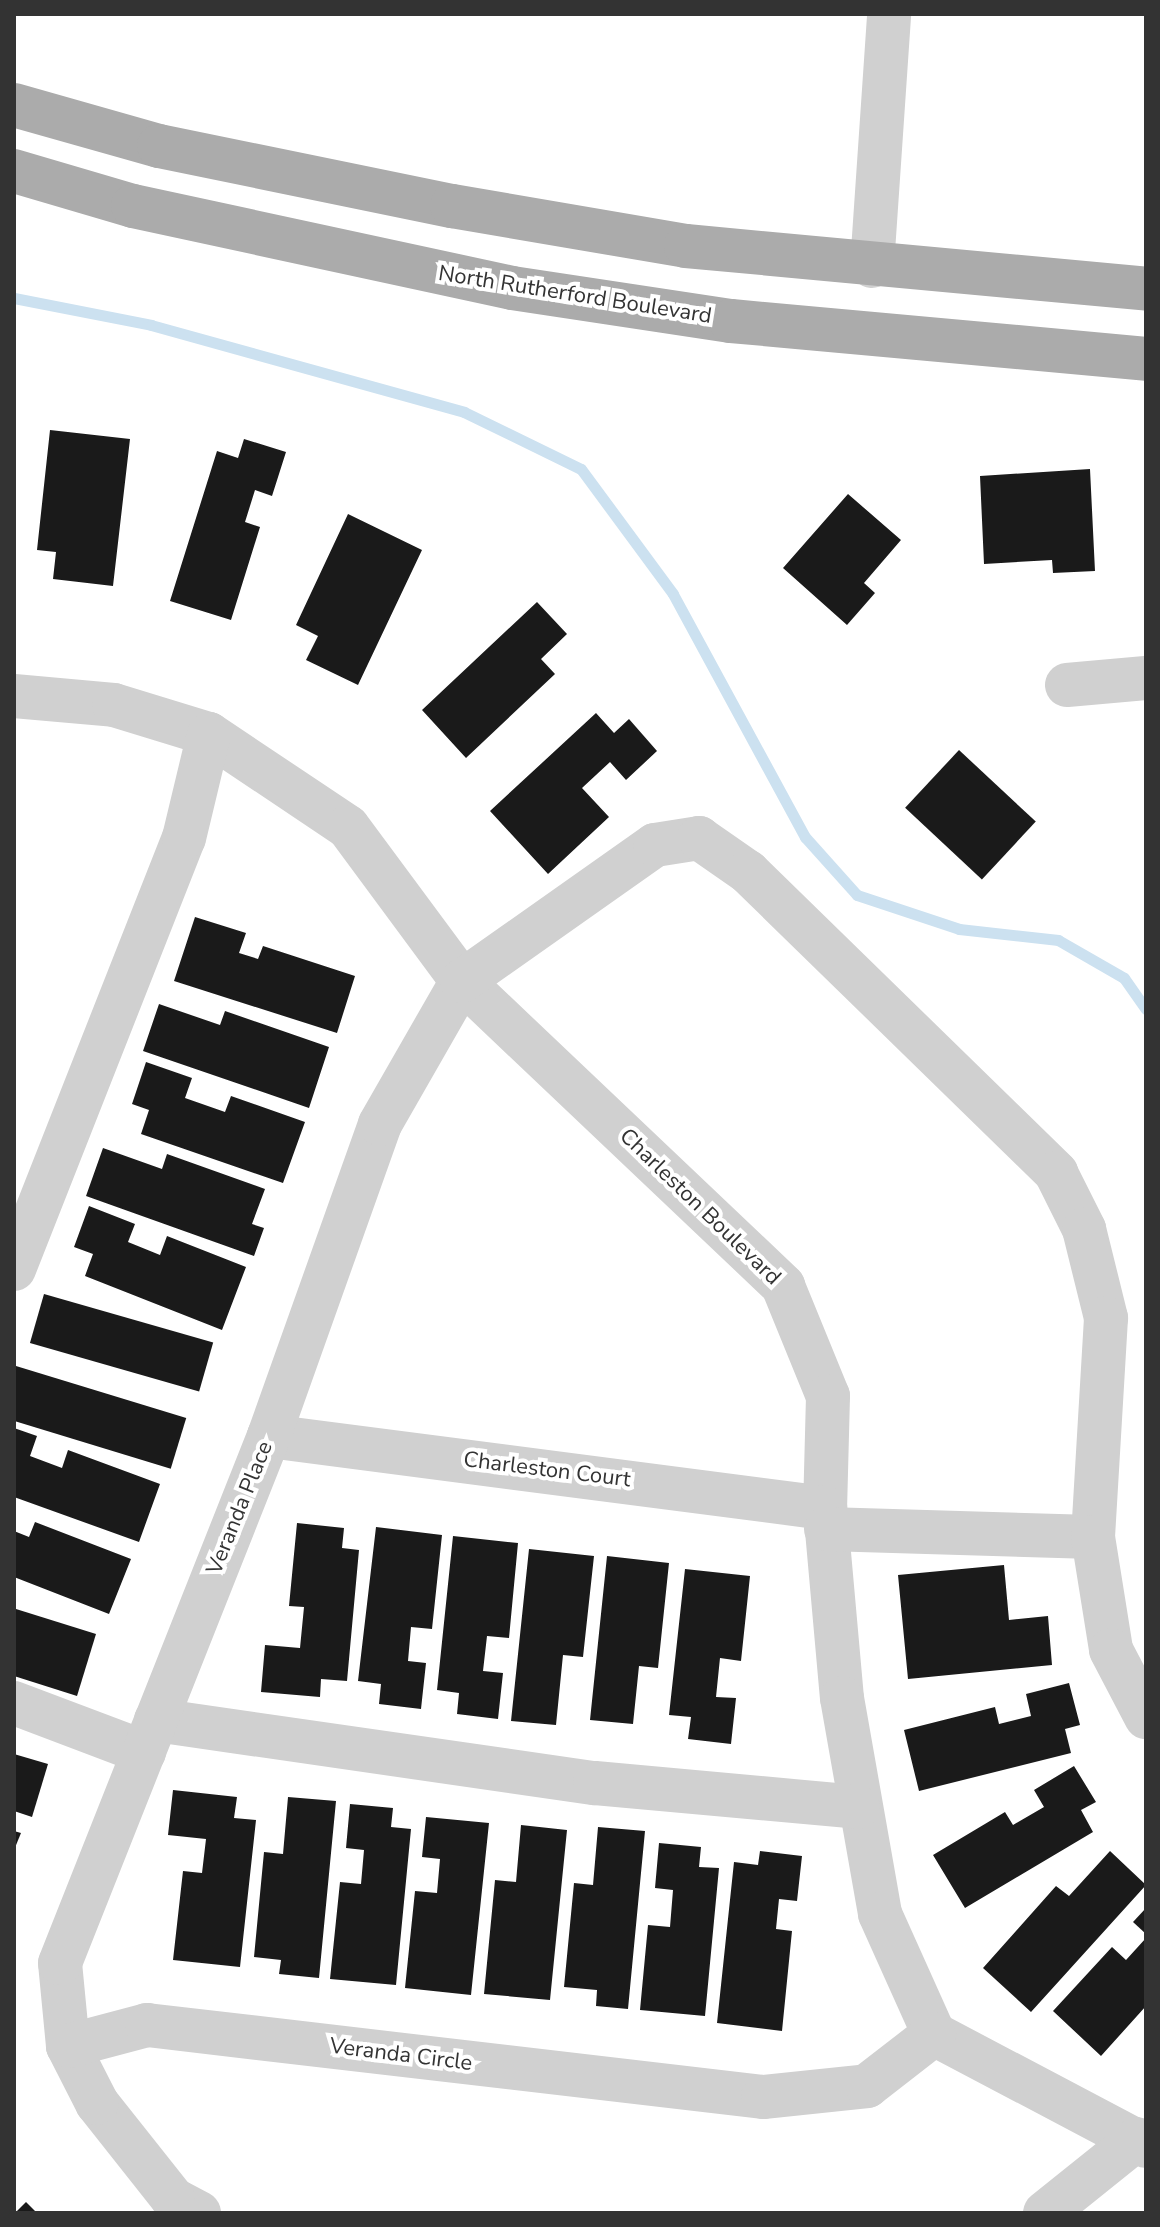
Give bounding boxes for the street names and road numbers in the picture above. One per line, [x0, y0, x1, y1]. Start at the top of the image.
street label: North Rutherford Boulevard [436, 260, 714, 330]
street label: Charleston Boulevard [614, 1123, 786, 1291]
street label: Veranda Place [201, 1438, 279, 1578]
street label: Charleston Court [462, 1447, 632, 1493]
street label: Veranda Circle [328, 2033, 474, 2077]

